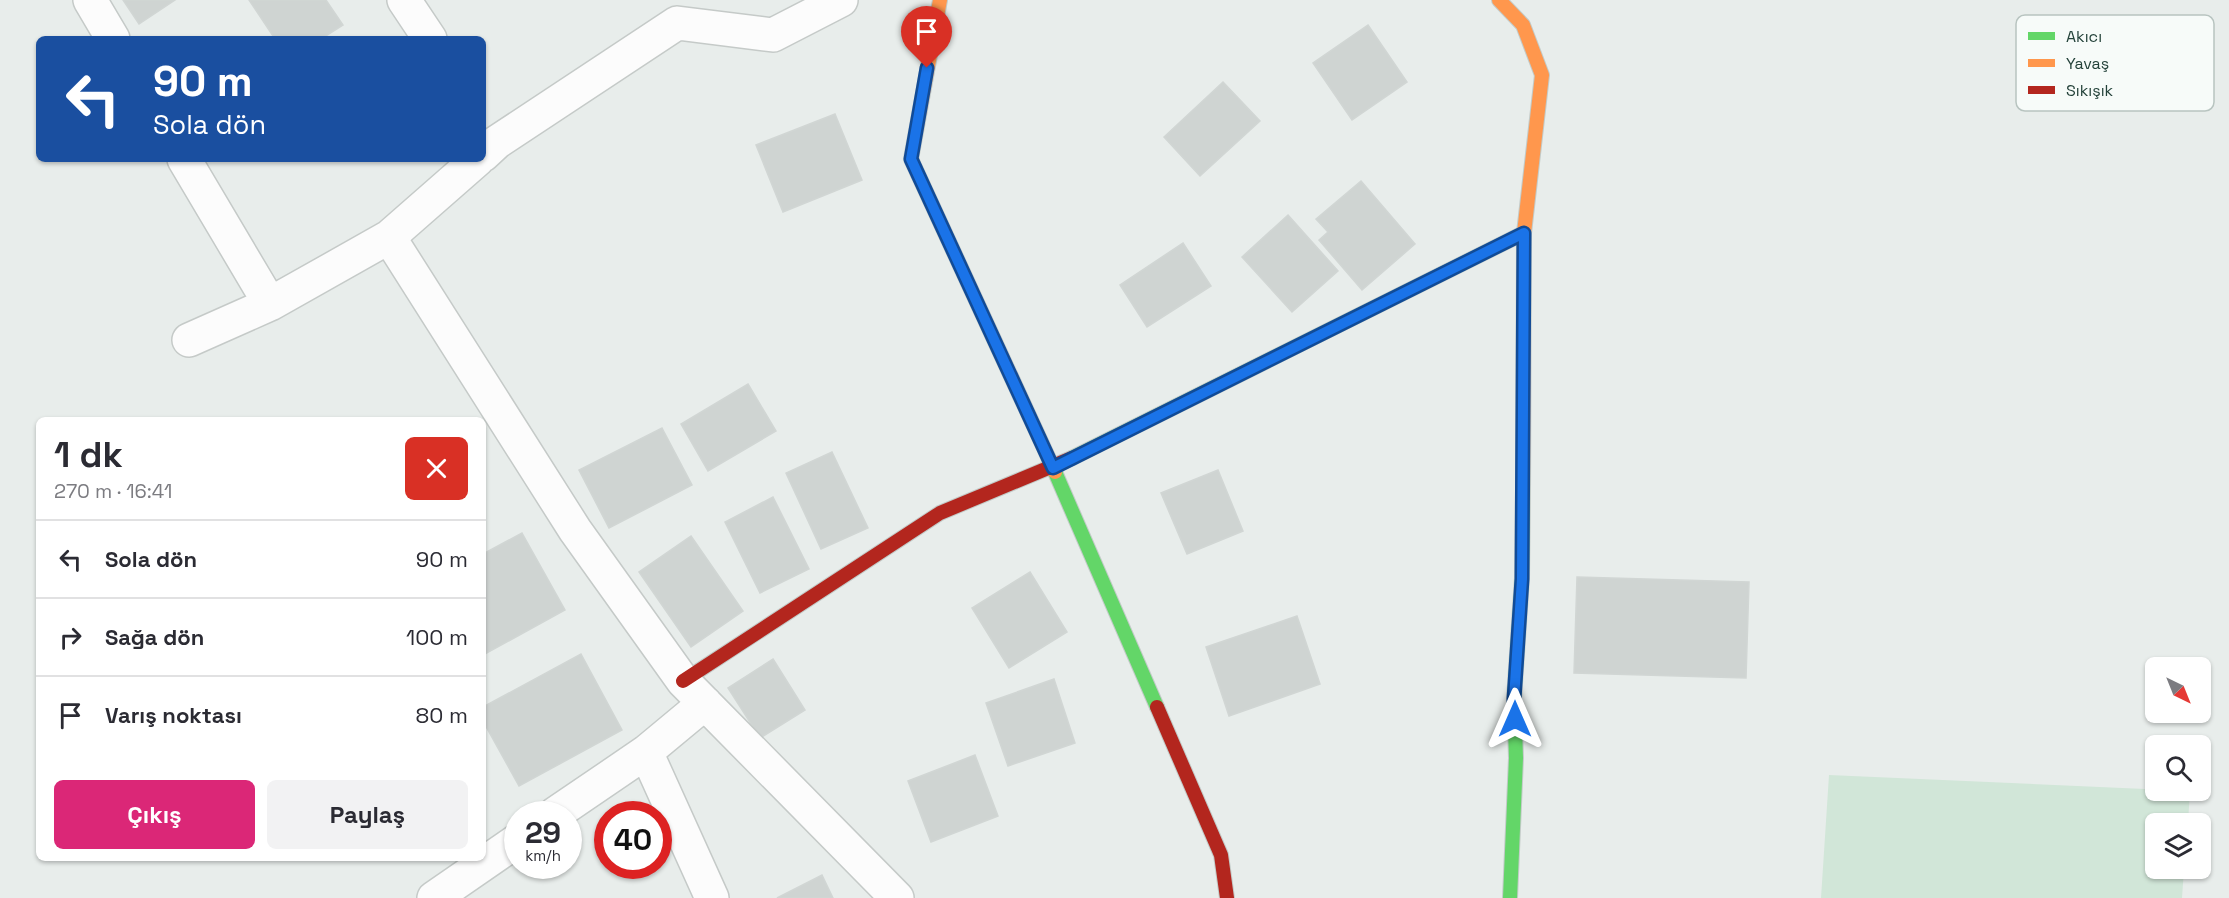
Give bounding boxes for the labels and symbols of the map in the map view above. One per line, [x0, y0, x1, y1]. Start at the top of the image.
pin [901, 6, 952, 68]
legend [2016, 15, 2214, 111]
text: Akıcı [2066, 26, 2102, 47]
text: Yavaş [2066, 53, 2109, 74]
text: Sıkışık [2066, 80, 2114, 101]
north arrow [2145, 657, 2211, 723]
position arrow [1483, 687, 1547, 751]
speed limit sign: 40 [594, 801, 672, 879]

